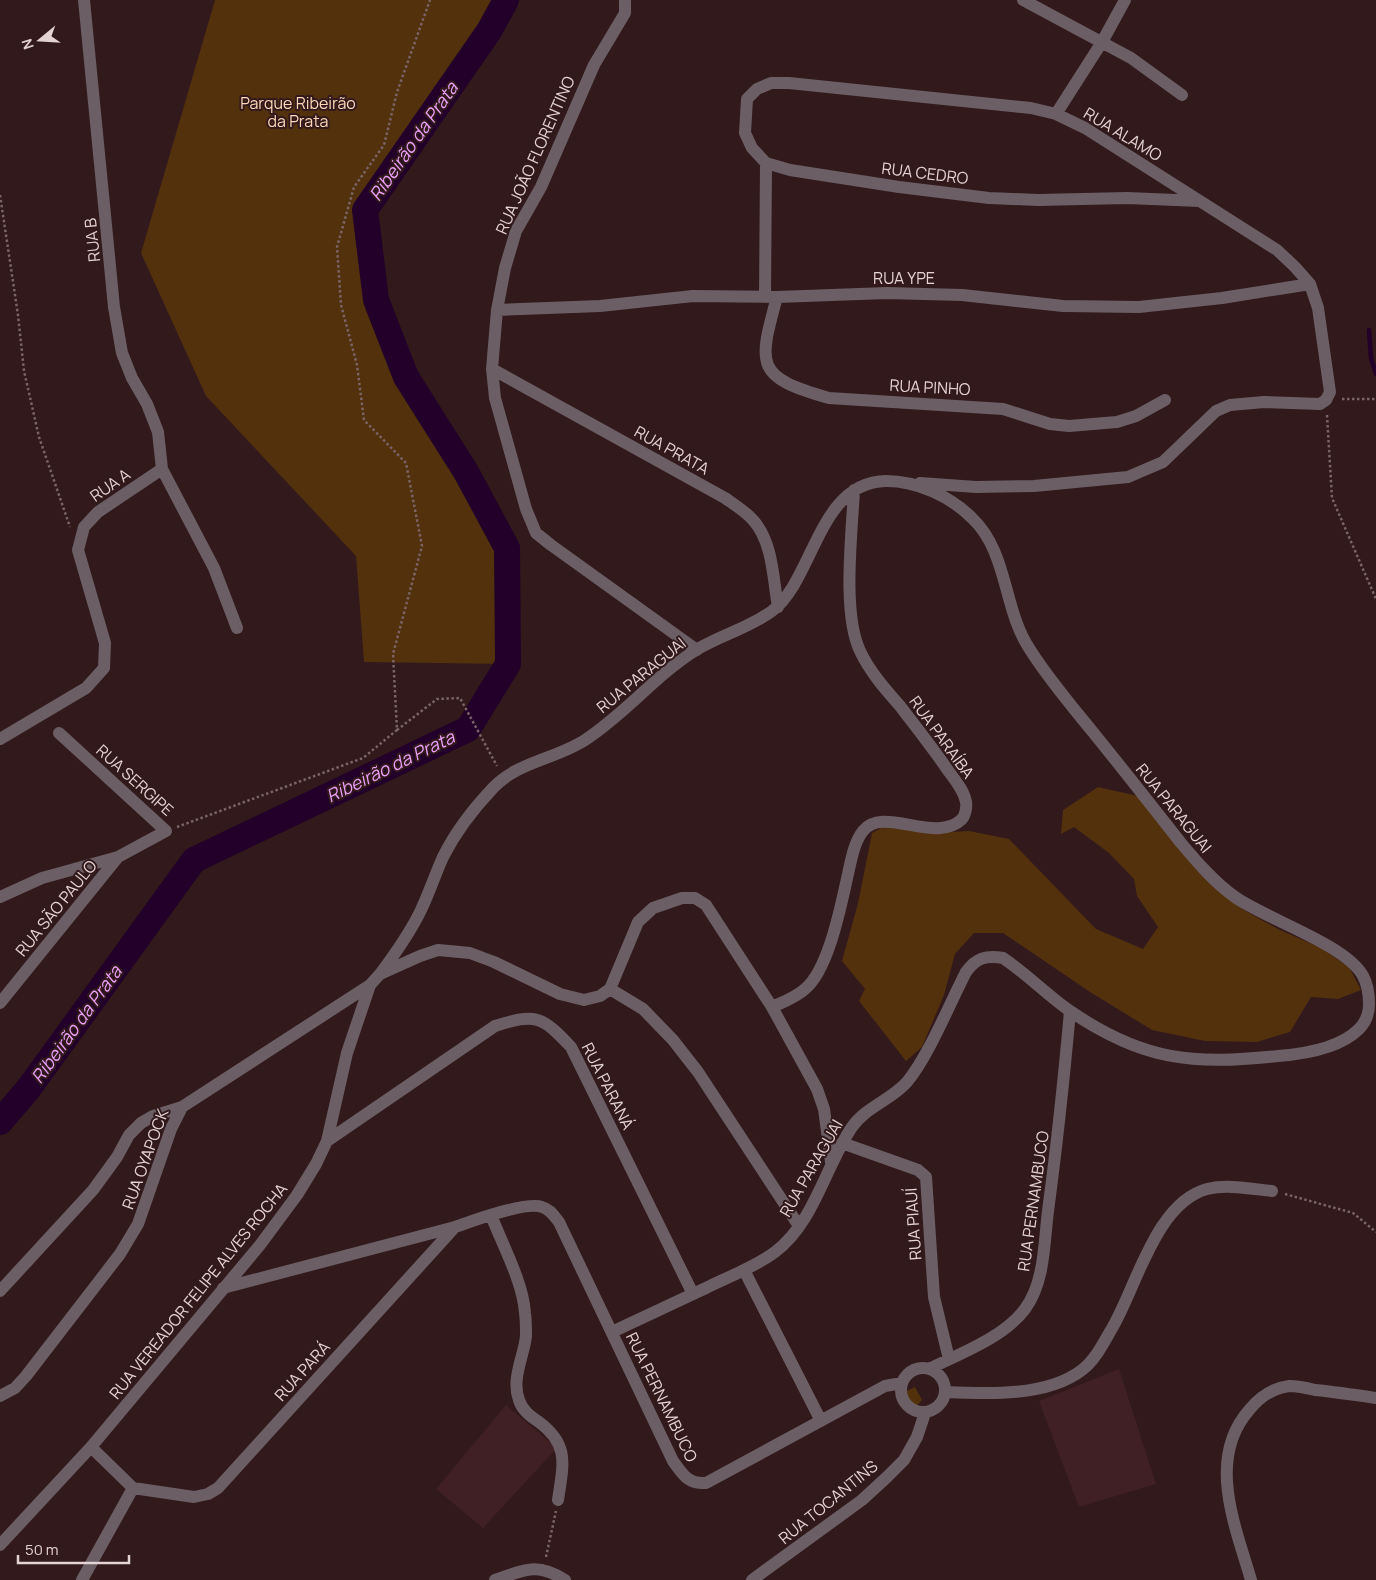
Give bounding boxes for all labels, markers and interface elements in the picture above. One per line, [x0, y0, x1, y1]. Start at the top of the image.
north arrow [15, 15, 65, 65]
text: N [17, 36, 38, 52]
street label: RUA JOÃO FLORENTINO [490, 72, 580, 238]
water label: Ribeirão da Prata [363, 76, 463, 205]
park label: Parque Ribeirão da Prata [240, 92, 356, 132]
street label: RUA ALAMO [1080, 102, 1167, 166]
street label: RUA CEDRO [880, 157, 970, 189]
street label: RUA B [79, 217, 105, 263]
street label: RUA YPE [873, 267, 935, 289]
street label: RUA PINHO [889, 374, 971, 400]
street label: RUA PRATA [631, 420, 713, 480]
street label: RUA A [86, 463, 134, 507]
street label: RUA PARAGUAI [592, 632, 690, 718]
street label: RUA PARAÍBA [905, 691, 979, 783]
water label: Ribeirão da Prata [322, 724, 459, 807]
street label: RUA SERGIPE [92, 739, 178, 821]
street label: RUA PARAGUAI [1131, 759, 1217, 857]
street label: RUA SÃO PAULO [10, 855, 102, 961]
water label: Ribeirão da Prata [25, 960, 127, 1088]
street label: RUA PARANÁ [577, 1039, 639, 1133]
street label: RUA OYAPOCK [117, 1105, 174, 1212]
street label: RUA PARAGUAI [774, 1115, 848, 1221]
street label: RUA PERNAMBUCO [1012, 1129, 1054, 1273]
street label: RUA VEREADOR FELIPE ALVES ROCHA [104, 1179, 292, 1403]
street label: RUA PIAUÍ [899, 1187, 926, 1261]
street label: RUA PERNAMBUCO [621, 1329, 703, 1466]
street label: RUA PARÁ [269, 1336, 335, 1406]
street label: RUA TOCANTINS [774, 1455, 882, 1549]
scale bar [18, 1532, 129, 1564]
text: 50 m [25, 1539, 59, 1560]

